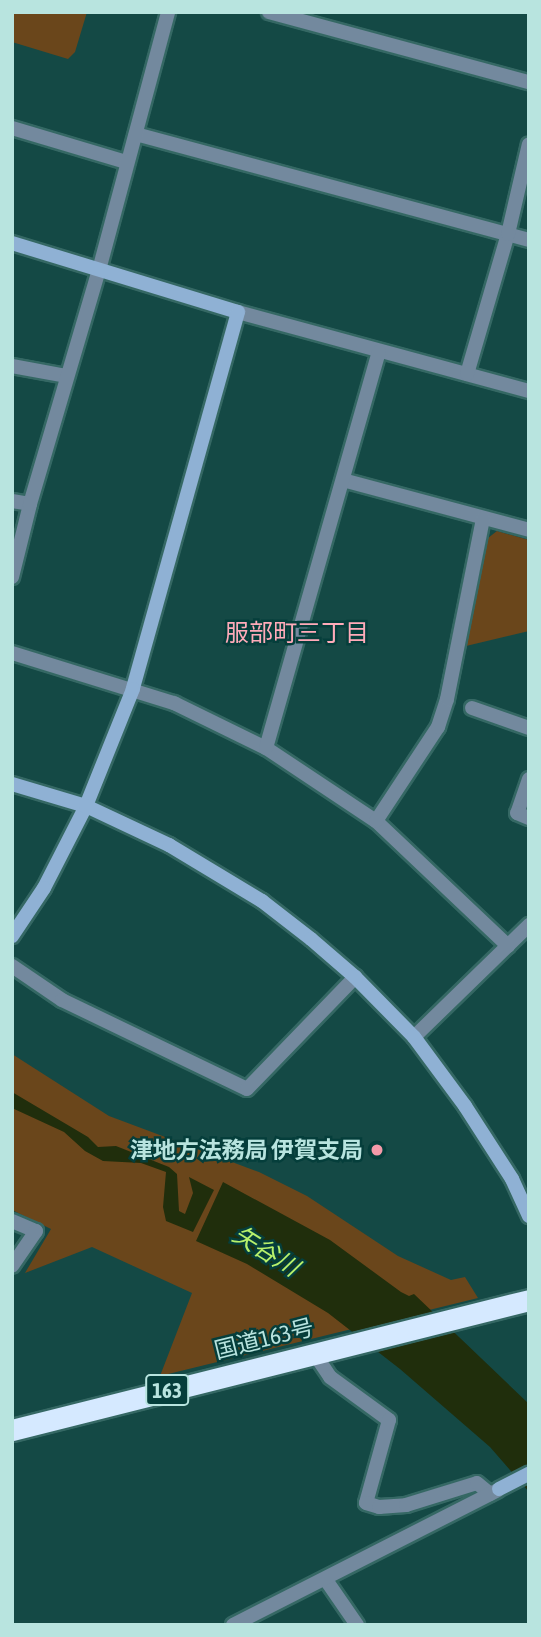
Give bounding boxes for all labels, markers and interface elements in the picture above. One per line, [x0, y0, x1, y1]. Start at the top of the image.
district label: 服部町三丁目 [225, 619, 369, 647]
place label: 津地方法務局 伊賀支局 [130, 1136, 363, 1164]
marker: 津地方法務局 伊賀支局 [369, 1142, 385, 1158]
water label: 矢谷川 [228, 1220, 304, 1282]
street label: 国道163号 [211, 1313, 317, 1365]
road number: 163 [144, 1372, 190, 1408]

